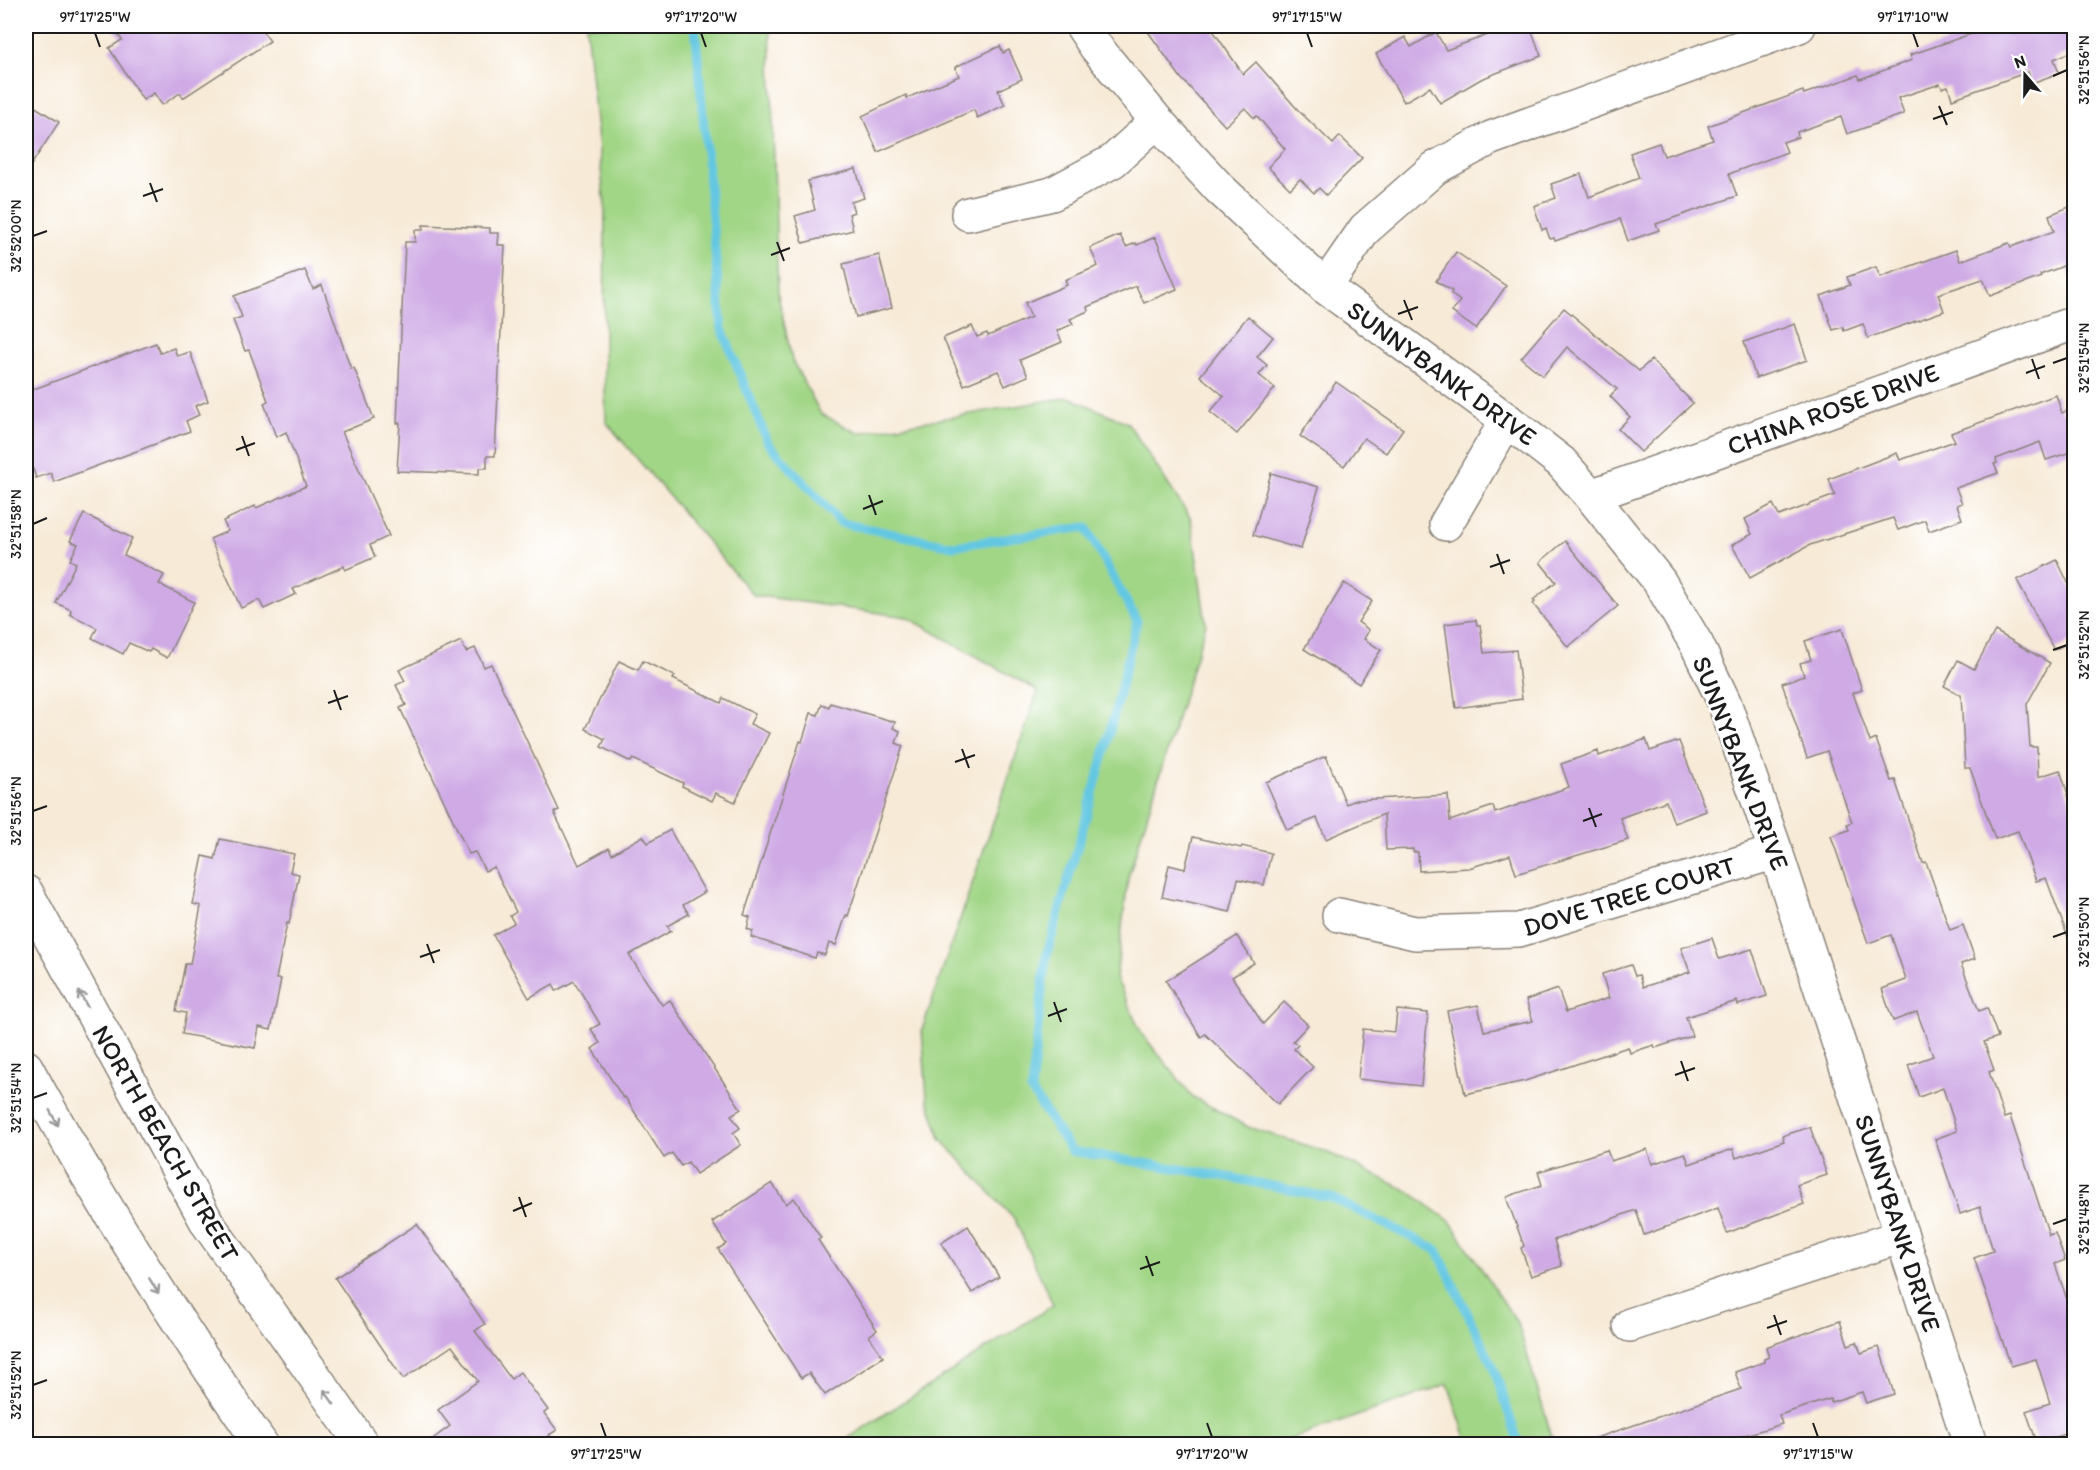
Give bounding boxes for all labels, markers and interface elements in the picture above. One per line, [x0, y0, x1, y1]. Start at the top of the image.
text: 97°17'25"W [60, 8, 131, 26]
text: 97°17'20"W [665, 8, 737, 26]
text: 97°17'15"W [1272, 8, 1342, 26]
text: 97°17'10"W [1877, 8, 1949, 26]
text: 32°51'56"N [2075, 35, 2093, 105]
north arrow [1995, 45, 2055, 105]
text: N [2012, 51, 2028, 72]
text: 32°52'00"N [7, 199, 25, 273]
street label: SUNNYBANK DRIVE [1341, 293, 1543, 453]
text: 32°51'54"N [2075, 323, 2093, 393]
street label: CHINA ROSE DRIVE [1723, 356, 1943, 462]
text: 32°51'58"N [7, 489, 25, 559]
text: 32°51'52"N [2075, 610, 2093, 680]
street label: SUNNYBANK DRIVE [1685, 651, 1797, 875]
text: 32°51'56"N [7, 776, 25, 846]
street label: DOVE TREE COURT [1519, 848, 1739, 943]
text: 32°51'50"N [2075, 897, 2093, 967]
one-way arrow [77, 991, 89, 1008]
street label: NORTH BEACH STREET [85, 1019, 247, 1267]
text: 32°51'54"N [7, 1063, 25, 1133]
one-way arrow [48, 1109, 60, 1126]
street label: SUNNYBANK DRIVE [1848, 1110, 1948, 1336]
text: 32°51'48"N [2075, 1184, 2093, 1254]
one-way arrow [147, 1277, 160, 1294]
text: 32°51'52"N [7, 1350, 25, 1420]
one-way arrow [323, 1389, 335, 1405]
text: 97°17'25"W [571, 1445, 642, 1463]
text: 97°17'20"W [1176, 1445, 1248, 1463]
text: 97°17'15"W [1783, 1445, 1853, 1463]

